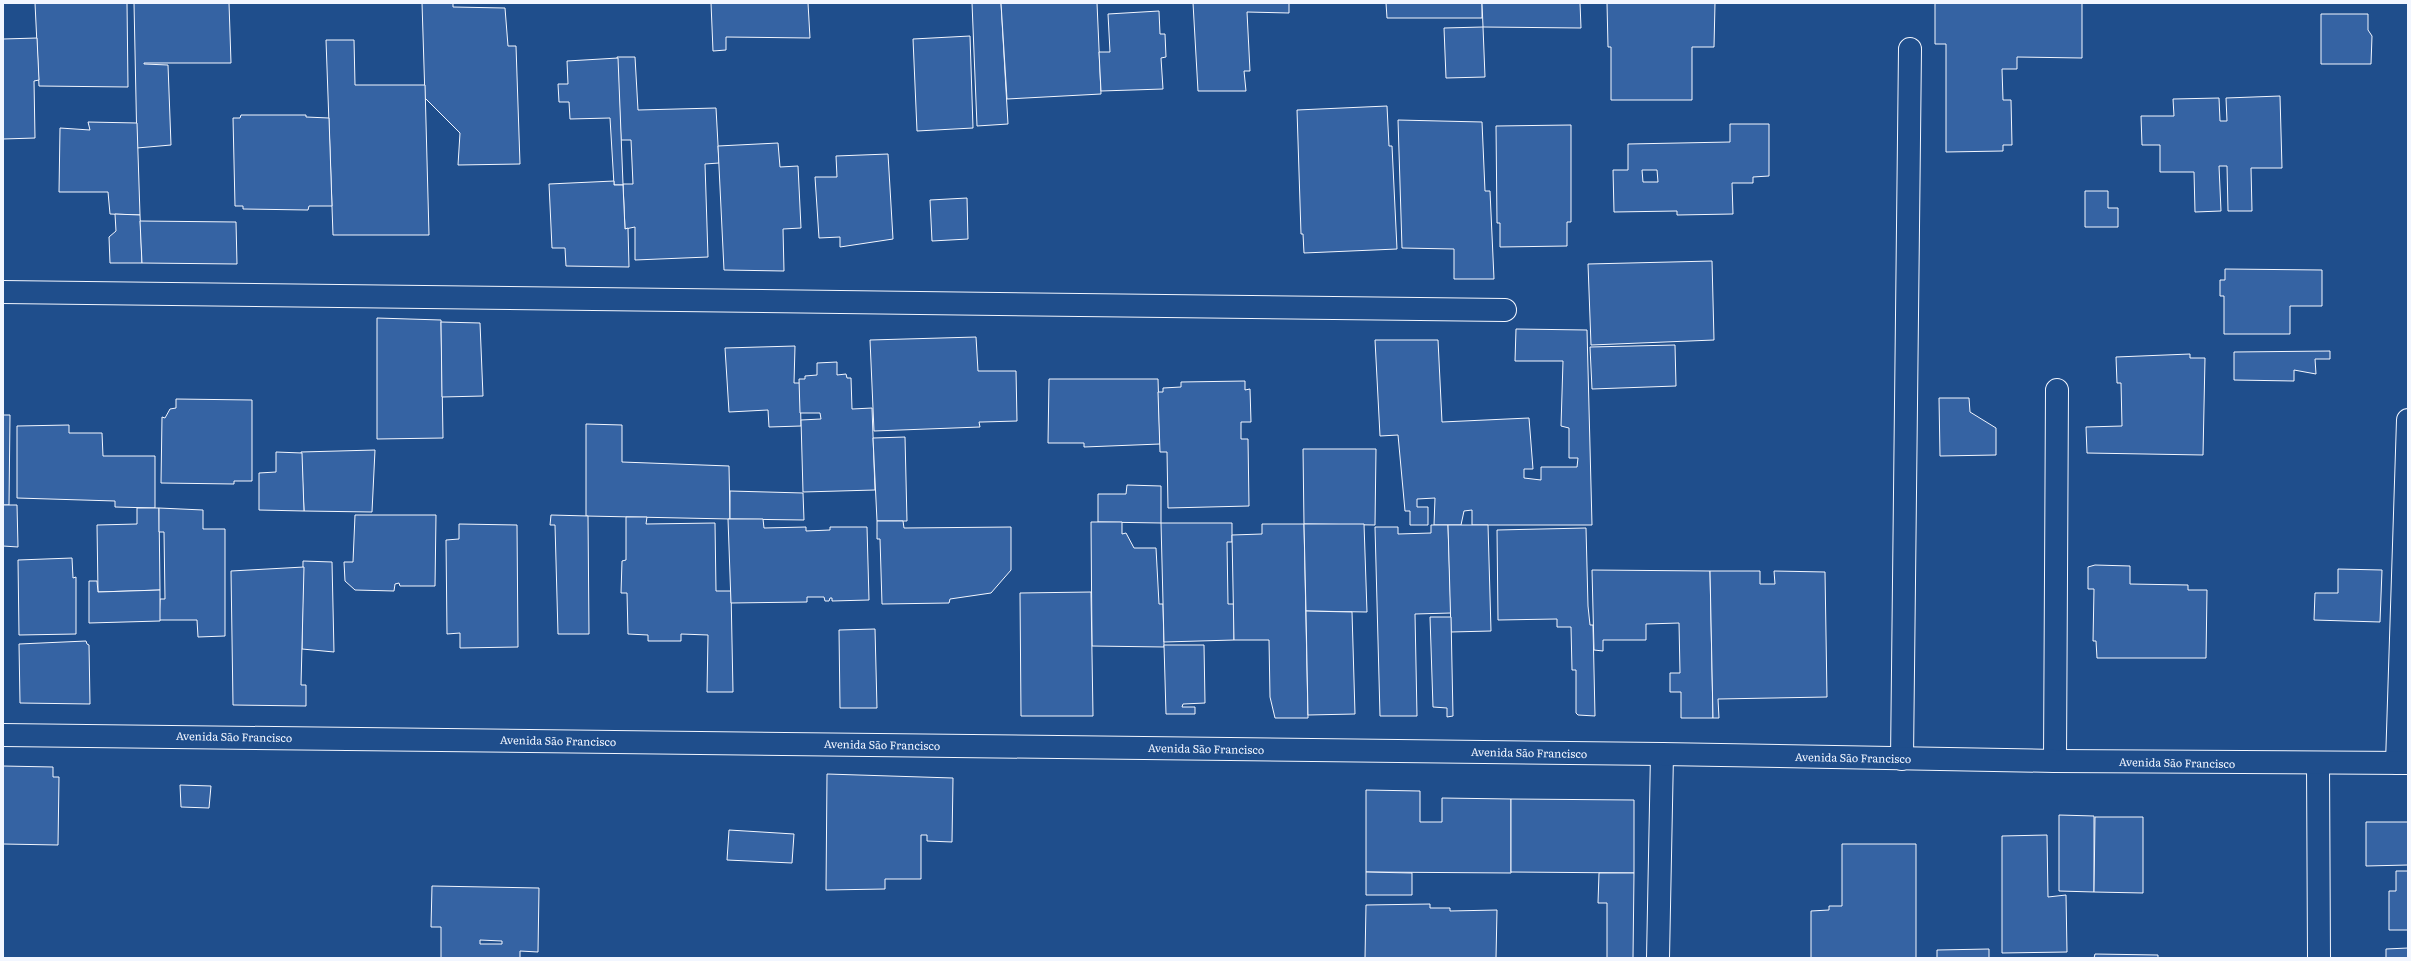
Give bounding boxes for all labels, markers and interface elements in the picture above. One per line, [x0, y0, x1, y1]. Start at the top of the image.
street label: Avenida São Francisco [176, 727, 292, 745]
street label: Avenida São Francisco [500, 731, 616, 749]
street label: Avenida São Francisco [824, 735, 940, 753]
street label: Avenida São Francisco [1148, 739, 1264, 757]
street label: Avenida São Francisco [1471, 743, 1587, 761]
street label: Avenida São Francisco [1795, 748, 1911, 766]
street label: Avenida São Francisco [2119, 753, 2235, 771]

